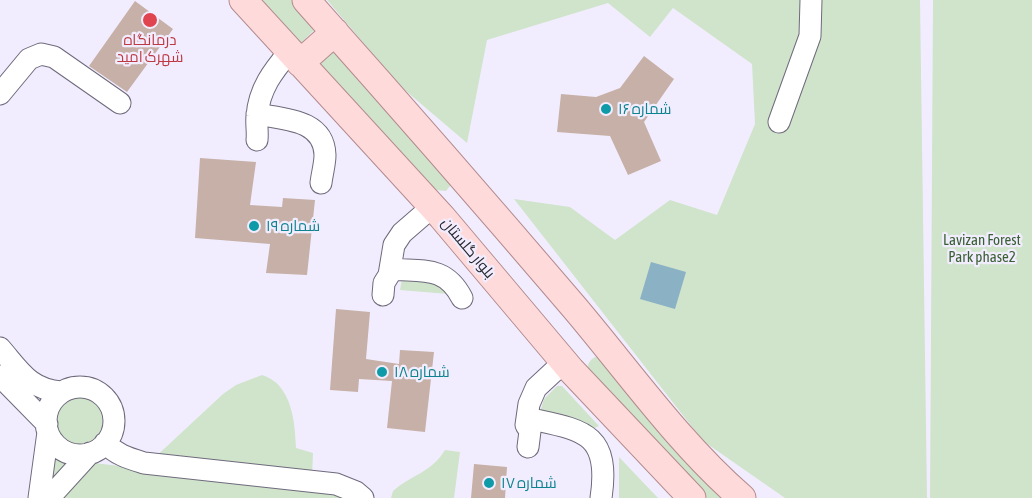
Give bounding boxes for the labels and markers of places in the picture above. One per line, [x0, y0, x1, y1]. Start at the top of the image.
marker: درمانگاه شهرک امید [141, 11, 159, 29]
place label: درمانگاه شهرک امید [117, 31, 183, 66]
place label: شماره ۱۶ [618, 100, 672, 118]
marker: شماره ۱۶ [599, 102, 613, 116]
place label: شماره ۱۹ [266, 217, 320, 235]
marker: شماره ۱۹ [247, 219, 261, 233]
place label: شماره ۱۸ [394, 363, 450, 381]
marker: شماره ۱۸ [375, 365, 389, 379]
place label: شماره ۱۷ [501, 474, 557, 492]
marker: شماره ۱۷ [482, 476, 496, 490]

